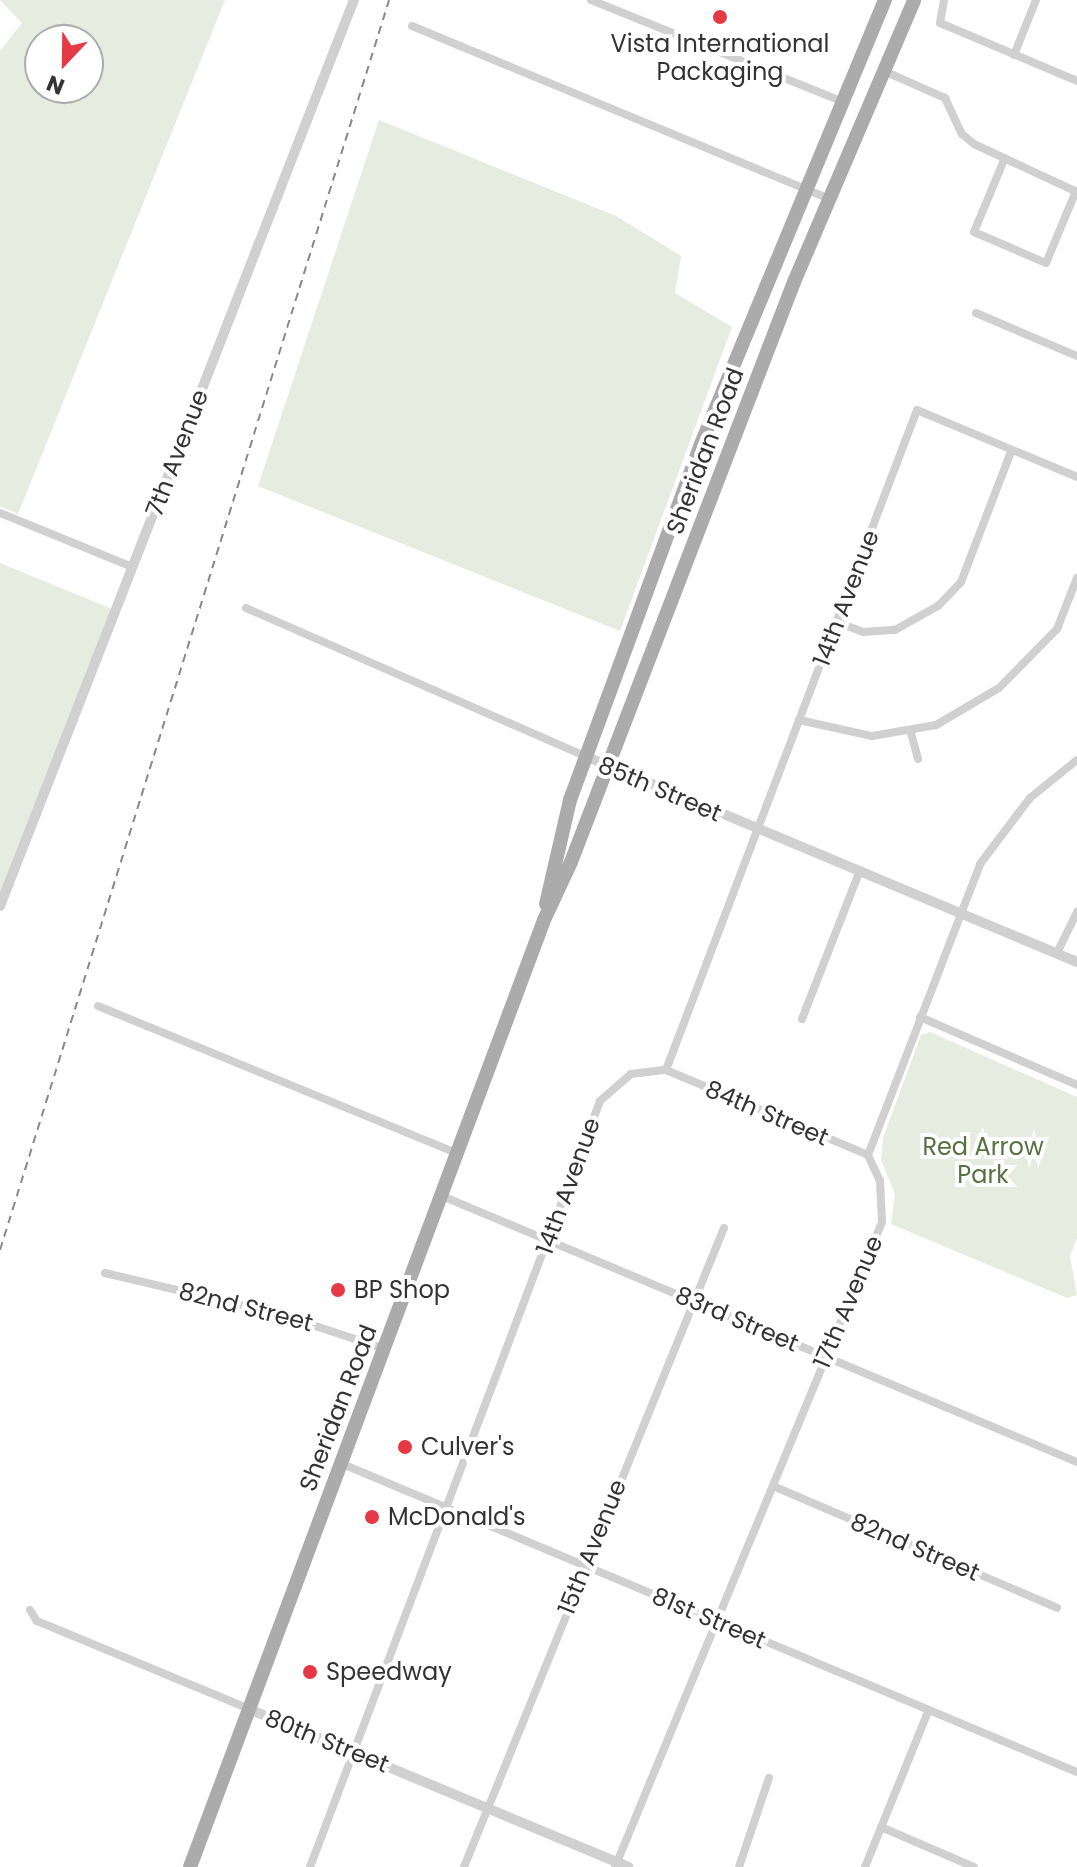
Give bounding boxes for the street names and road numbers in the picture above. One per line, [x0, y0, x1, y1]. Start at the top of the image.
street label: Sheridan Road [660, 364, 750, 538]
street label: 7th Avenue [140, 385, 214, 521]
street label: 14th Avenue [807, 526, 885, 670]
street label: 85th Street [594, 750, 726, 828]
street label: 84th Street [701, 1074, 833, 1152]
street label: 14th Avenue [530, 1114, 606, 1258]
street label: 17th Avenue [807, 1231, 889, 1373]
street label: 82nd Street [176, 1276, 316, 1338]
street label: 83rd Street [671, 1280, 803, 1358]
street label: Sheridan Road [293, 1321, 383, 1495]
street label: 15th Avenue [552, 1475, 632, 1619]
street label: 82nd Street [846, 1507, 984, 1587]
street label: 81st Street [648, 1581, 770, 1655]
street label: 80th Street [261, 1703, 393, 1779]

